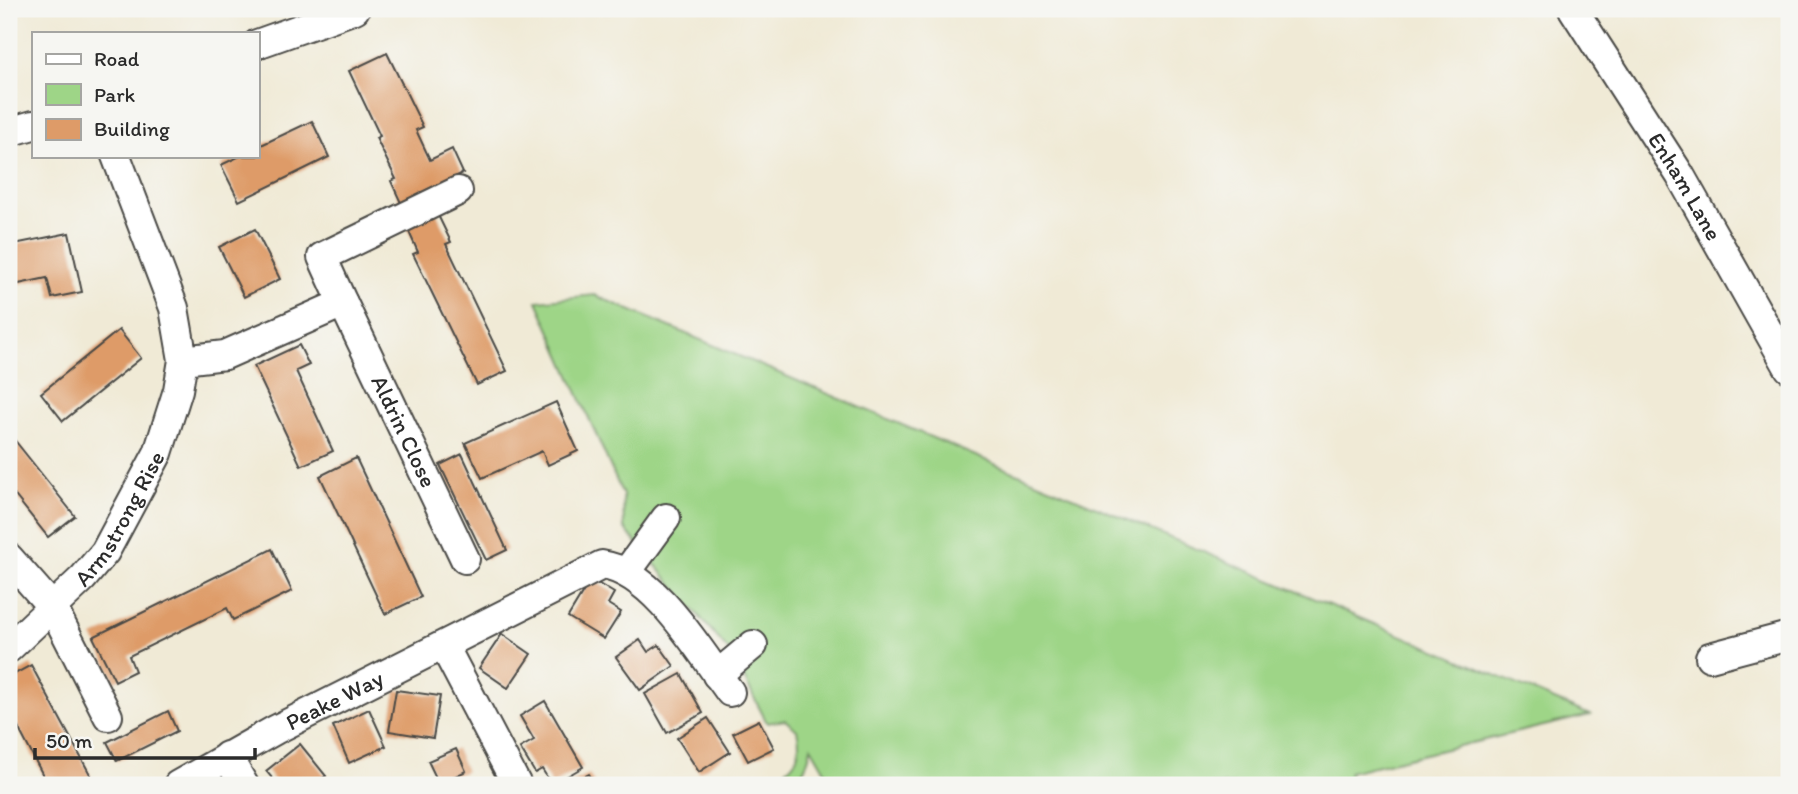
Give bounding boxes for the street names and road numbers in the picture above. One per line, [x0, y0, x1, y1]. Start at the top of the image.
street label: Enham Lane [1642, 127, 1728, 245]
street label: Aldrin Close [365, 370, 443, 492]
street label: Armstrong Rise [68, 446, 170, 592]
street label: Peake Way [281, 664, 388, 736]

